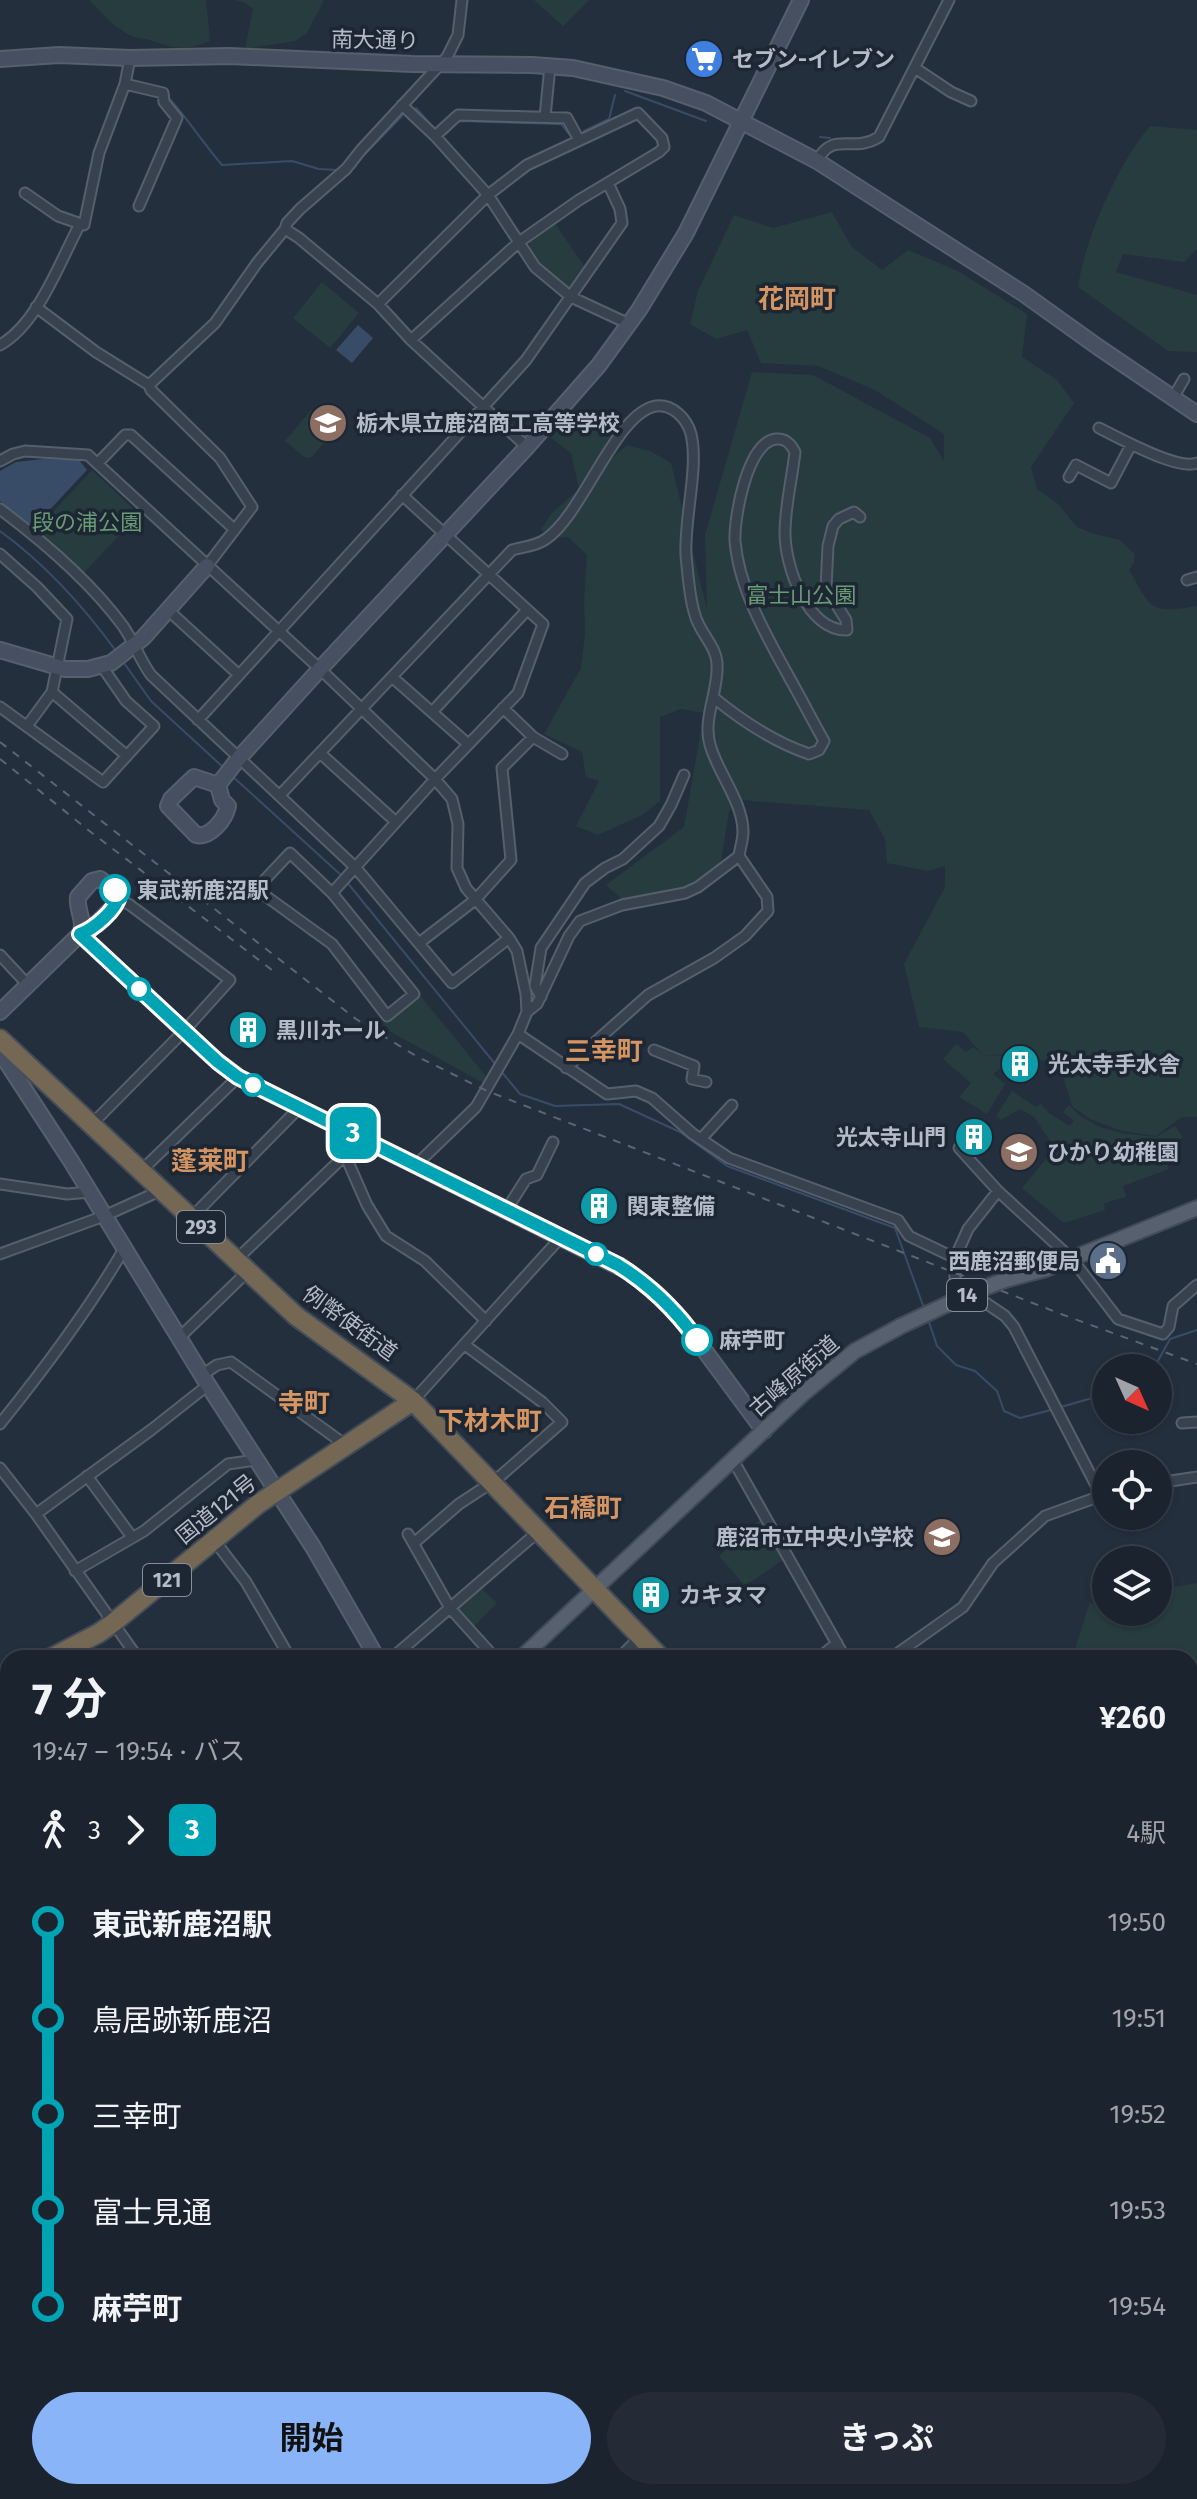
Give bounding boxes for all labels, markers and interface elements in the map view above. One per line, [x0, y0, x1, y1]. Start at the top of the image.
street label: 南大通り [331, 26, 419, 54]
supermarket icon: セブン-イレブン [683, 38, 725, 80]
place label: セブン-イレブン [732, 46, 895, 73]
district label: 花岡町 [758, 284, 836, 315]
school or university icon: 栃木県立鹿沼商工高等学校 [307, 402, 349, 444]
place label: 栃木県立鹿沼商工高等学校 [356, 410, 620, 437]
park label: 段の浦公園 [32, 509, 142, 536]
park label: 富士山公園 [746, 582, 856, 609]
marker: 東武新鹿沼駅 [100, 875, 130, 905]
place label: 東武新鹿沼駅 [137, 877, 269, 904]
unlabelled marker [128, 978, 150, 1000]
building icon: 黒川ホール [227, 1009, 269, 1051]
place label: 黒川ホール [276, 1017, 386, 1044]
district label: 三幸町 [565, 1036, 643, 1067]
building icon: 光太寺手水舎 [999, 1043, 1041, 1085]
place label: 光太寺手水舎 [1048, 1051, 1180, 1078]
unlabelled marker [242, 1074, 264, 1096]
line badge: 3 [327, 1107, 379, 1159]
text: 3 [346, 1116, 360, 1149]
building icon: 光太寺山門 [953, 1116, 995, 1158]
place label: 光太寺山門 [836, 1124, 946, 1151]
school or university icon: ひかり幼稚園 [998, 1131, 1040, 1173]
place label: ひかり幼稚園 [1047, 1139, 1179, 1166]
district label: 蓬莱町 [171, 1146, 249, 1177]
building icon: 関東整備 [578, 1185, 620, 1227]
place label: 関東整備 [627, 1193, 715, 1220]
road number: 293 [177, 1211, 225, 1243]
public building icon: 西鹿沼郵便局 [1087, 1240, 1129, 1282]
unlabelled marker [585, 1243, 607, 1265]
place label: 西鹿沼郵便局 [948, 1248, 1080, 1275]
road number: 14 [947, 1279, 987, 1311]
street label: 例幣使街道 [298, 1280, 402, 1366]
marker: 麻苧町 [682, 1325, 712, 1355]
place label: 麻苧町 [719, 1327, 785, 1354]
street label: 古峰原街道 [744, 1330, 844, 1422]
north arrow [1092, 1354, 1172, 1434]
map controls [1092, 1354, 1172, 1626]
district label: 寺町 [278, 1388, 330, 1419]
district label: 下材木町 [438, 1406, 542, 1437]
button: locate [1092, 1450, 1172, 1530]
street label: 国道121号 [170, 1468, 262, 1550]
district label: 石橋町 [544, 1493, 622, 1524]
school or university icon: 鹿沼市立中央小学校 [921, 1516, 963, 1558]
place label: 鹿沼市立中央小学校 [716, 1524, 914, 1551]
button: layers [1092, 1546, 1172, 1626]
road number: 121 [143, 1564, 191, 1596]
building icon: カキヌマ [630, 1574, 672, 1616]
place label: カキヌマ [679, 1582, 767, 1609]
text: 7 分 [32, 1673, 107, 1726]
text: ¥260 [1099, 1700, 1166, 1736]
text: 19:47 – 19:54 · バス [32, 1736, 245, 1767]
icon: walk [32, 1808, 76, 1852]
icon: forward [113, 1808, 157, 1852]
text: 3 [185, 1813, 200, 1846]
text: 3 [88, 1815, 101, 1846]
text: 4駅 [1126, 1818, 1166, 1849]
text: 東武新鹿沼駅 [92, 1907, 272, 1943]
text: 19:50 [1107, 1907, 1166, 1938]
text: 鳥居跡新鹿沼 [92, 2003, 272, 2039]
text: 19:51 [1112, 2003, 1166, 2034]
text: 三幸町 [92, 2099, 182, 2135]
text: 19:52 [1109, 2099, 1166, 2130]
text: 富士見通 [92, 2195, 212, 2231]
text: 19:53 [1109, 2195, 1166, 2226]
text: 麻苧町 [92, 2291, 182, 2327]
text: 19:54 [1108, 2291, 1166, 2322]
button: 開始 [32, 2392, 591, 2484]
button: きっぷ [607, 2392, 1166, 2484]

